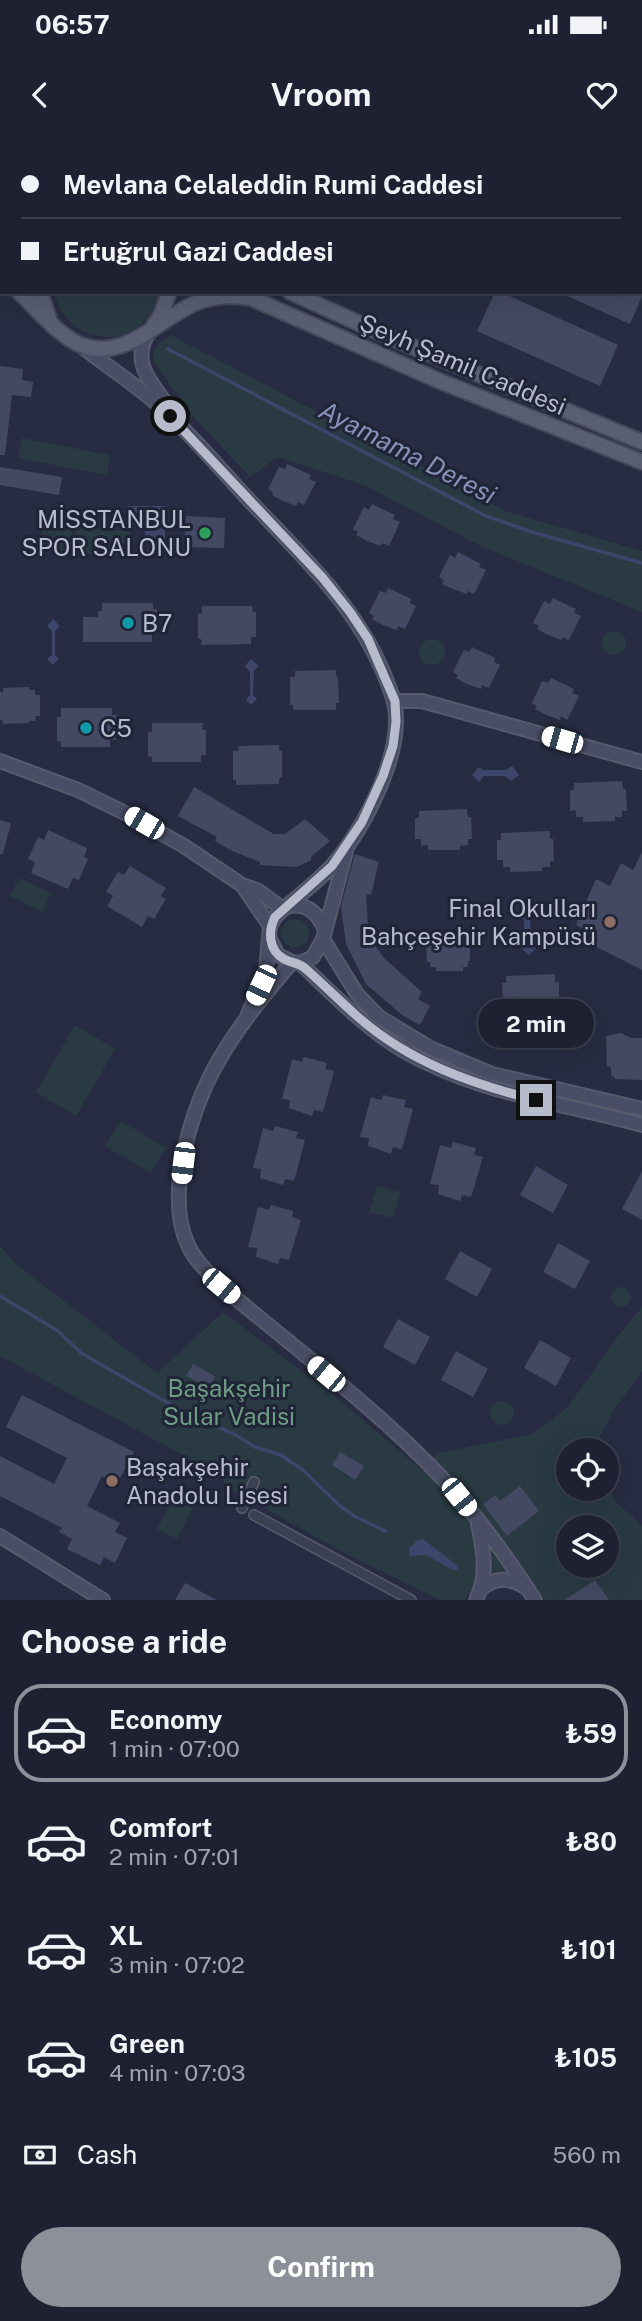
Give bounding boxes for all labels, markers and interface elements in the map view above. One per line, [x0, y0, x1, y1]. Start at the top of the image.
text: 06:57 [35, 9, 110, 40]
icon: back [21, 76, 59, 114]
text: Vroom [271, 76, 371, 113]
icon: heart [583, 76, 621, 114]
text: Mevlana Celaleddin Rumi Caddesi [63, 169, 483, 200]
text: Ertuğrul Gazi Caddesi [63, 236, 333, 267]
street label: Şeyh Şamil Caddesi [356, 308, 570, 420]
water label: Ayamama Deresi [314, 394, 502, 510]
route start [154, 400, 186, 432]
place label: MİSSTANBUL SPOR SALONU [21, 505, 191, 561]
marker: MİSSTANBUL SPOR SALONU [197, 525, 213, 541]
place label: B7 [142, 609, 173, 637]
marker: B7 [120, 615, 136, 631]
place label: C5 [100, 714, 132, 742]
marker: C5 [78, 720, 94, 736]
car [539, 724, 586, 756]
car [121, 803, 168, 843]
place label: Final Okulları Bahçeşehir Kampüsü [361, 894, 596, 950]
marker: Final Okulları Bahçeşehir Kampüsü [602, 914, 618, 930]
car [243, 962, 280, 1008]
callout: 2 min [478, 998, 594, 1048]
text: 2 min [506, 1010, 566, 1037]
route end [520, 1084, 552, 1116]
car [171, 1141, 196, 1185]
car [199, 1264, 244, 1308]
car [304, 1352, 349, 1396]
park label: Başakşehir Sular Vadisi [163, 1374, 295, 1430]
map controls [556, 1438, 619, 1578]
button: locate [556, 1438, 619, 1501]
place label: Başakşehir Anadolu Lisesi [126, 1453, 288, 1509]
marker: Başakşehir Anadolu Lisesi [104, 1473, 120, 1489]
car [438, 1474, 481, 1520]
button: layers [556, 1515, 619, 1578]
text: Choose a ride [21, 1623, 227, 1660]
icon: car [25, 1702, 88, 1765]
text: Economy [109, 1704, 222, 1735]
text: ₺59 [565, 1718, 617, 1749]
text: 1 min · 07:00 [109, 1735, 240, 1762]
icon: car [25, 1810, 88, 1873]
text: Comfort [109, 1812, 212, 1843]
text: ₺80 [566, 1826, 617, 1857]
text: 2 min · 07:01 [109, 1843, 240, 1870]
icon: car [25, 1918, 88, 1981]
text: XL [109, 1920, 143, 1951]
text: ₺101 [561, 1934, 617, 1965]
text: 3 min · 07:02 [109, 1951, 245, 1978]
icon: car [25, 2026, 88, 2089]
text: Green [109, 2028, 185, 2059]
text: ₺105 [555, 2042, 617, 2073]
text: 4 min · 07:03 [109, 2059, 245, 2086]
icon: cash [21, 2136, 59, 2174]
text: Cash [77, 2139, 137, 2170]
text: 560 m [553, 2141, 621, 2168]
button: Confirm [21, 2227, 621, 2307]

